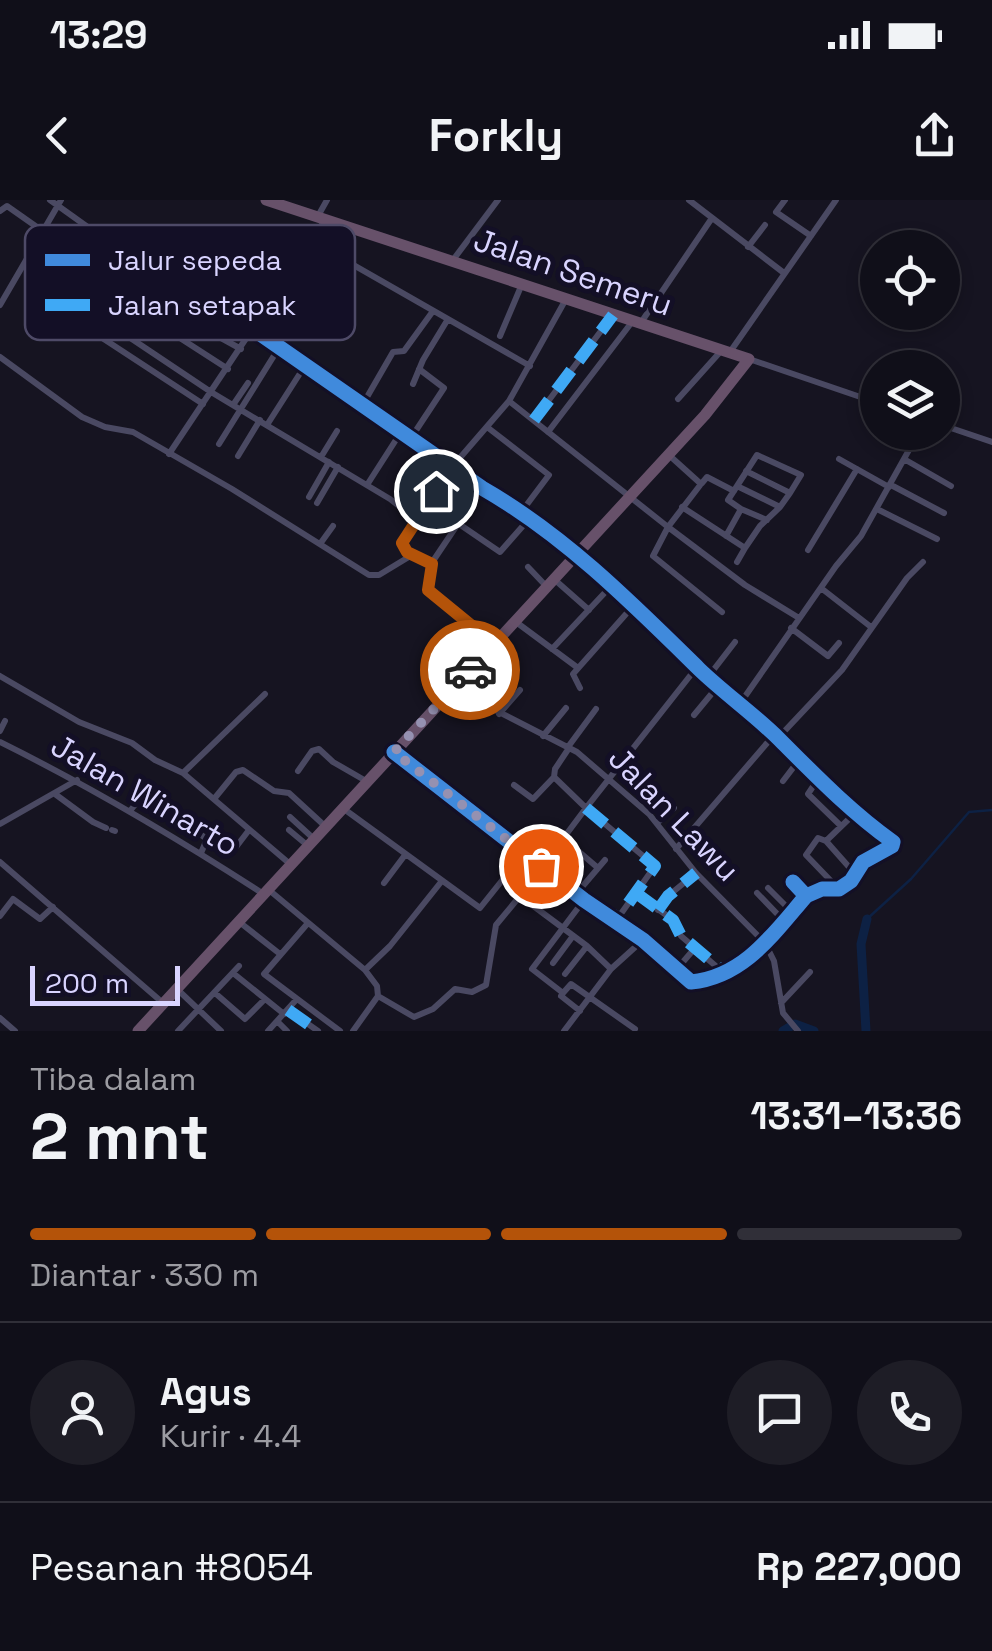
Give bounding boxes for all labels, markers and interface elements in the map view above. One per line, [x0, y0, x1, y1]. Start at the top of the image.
text: 13:29 [50, 11, 148, 59]
text: Forkly [429, 107, 563, 164]
icon: back [30, 108, 85, 163]
icon: share [907, 108, 962, 163]
street label: Jalan Semeru [468, 219, 678, 325]
legend [25, 225, 355, 340]
map controls [860, 230, 960, 450]
button: locate [860, 230, 960, 330]
text: Jalur sepeda [108, 242, 282, 278]
text: Jalan setapak [108, 287, 296, 323]
button: layers [860, 350, 960, 450]
pin [394, 449, 479, 534]
icon: home [409, 464, 464, 519]
courier [420, 620, 520, 720]
icon: car [443, 643, 498, 698]
street label: Jalan Winarto [44, 725, 246, 865]
street label: Jalan Lawu [600, 738, 748, 890]
pin [499, 824, 584, 909]
icon: bag [514, 839, 569, 894]
scale bar [30, 961, 180, 1006]
text: 200 m [45, 965, 129, 1001]
text: Tiba dalam [30, 1059, 196, 1099]
text: 13:31–13:36 [750, 1092, 962, 1140]
text: 2 mnt [30, 1095, 209, 1178]
text: Diantar · 330 m [30, 1255, 259, 1295]
button: person [30, 1360, 135, 1465]
button: chat [727, 1360, 832, 1465]
button: phone [857, 1360, 962, 1465]
text: Agus [160, 1368, 252, 1416]
text: Kurir · 4.4 [160, 1416, 301, 1456]
text: Pesanan #8054 [30, 1543, 313, 1591]
text: Rp 227,000 [756, 1543, 962, 1591]

